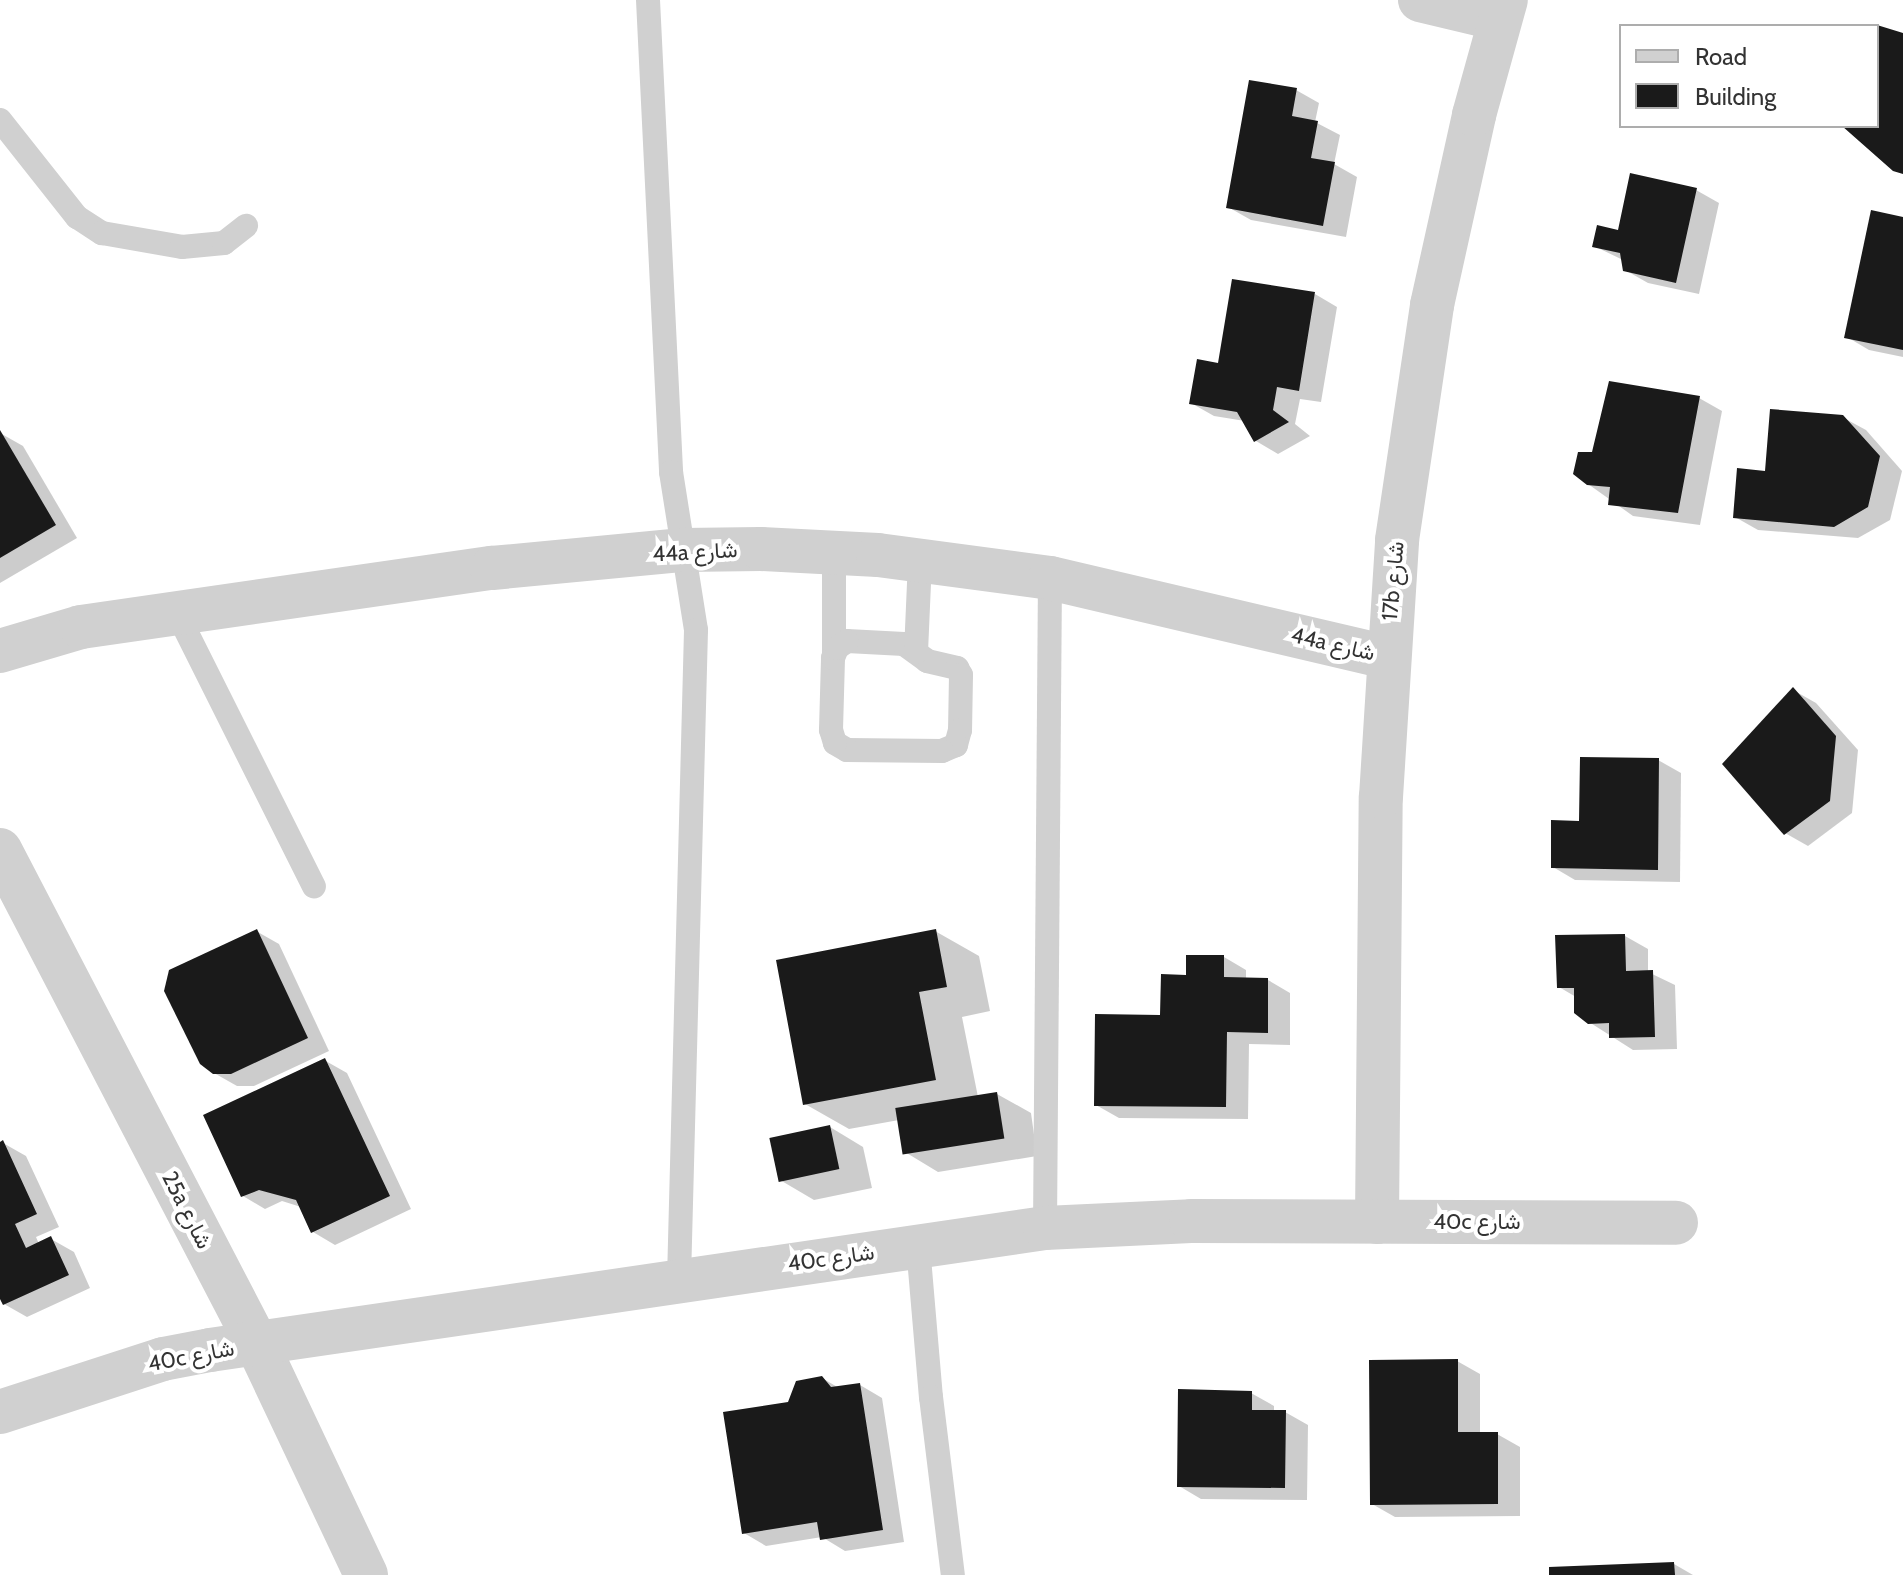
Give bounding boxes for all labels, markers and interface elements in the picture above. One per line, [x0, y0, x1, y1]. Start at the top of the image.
legend [1619, 24, 1879, 128]
text: Road [1695, 42, 1747, 71]
text: Building [1695, 82, 1776, 111]
street label: 44a شارع [652, 537, 738, 567]
street label: 17b شارع [1376, 540, 1410, 622]
street label: 44a شارع [1289, 622, 1377, 666]
street label: 25a شارع [156, 1167, 218, 1253]
street label: 40c شارع [1433, 1209, 1521, 1235]
street label: 40c شارع [786, 1239, 876, 1277]
street label: 40c شارع [146, 1335, 236, 1377]

